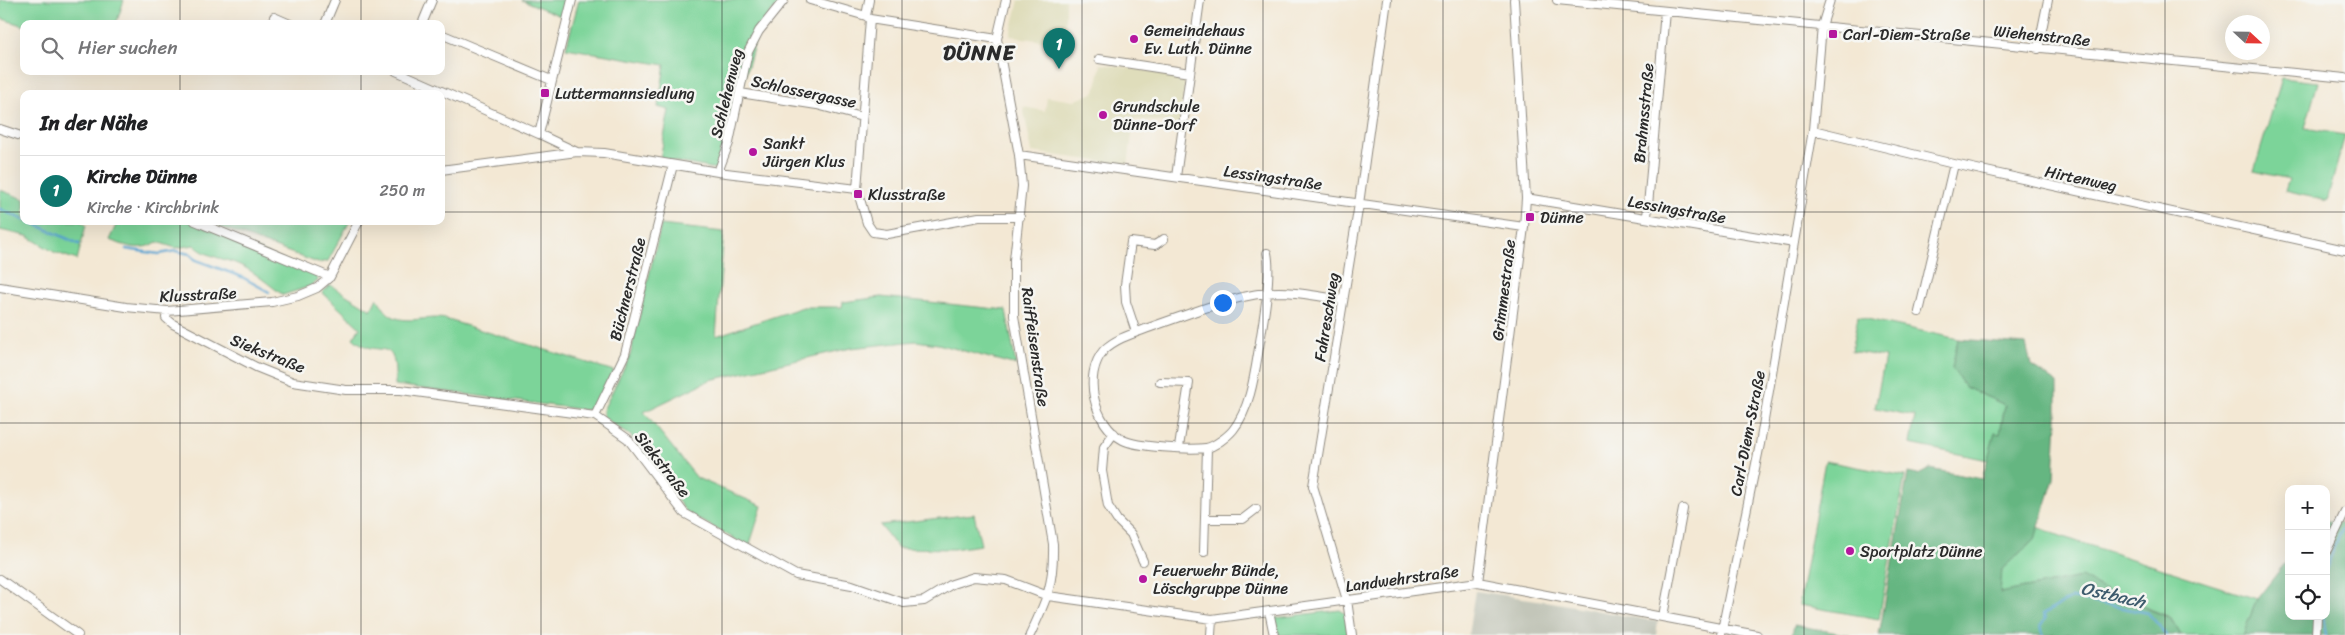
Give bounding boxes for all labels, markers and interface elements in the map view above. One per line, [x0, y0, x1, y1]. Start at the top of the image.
north arrow [2225, 15, 2270, 60]
place label: Gemeindehaus Ev. Luth. Dünne [1144, 16, 1252, 63]
street label: Wiehenstraße [1992, 16, 2092, 55]
search box [20, 20, 445, 75]
place label: Carl-Diem-Straße [1843, 20, 1970, 49]
pin: 1 [1043, 28, 1075, 69]
marker: Carl-Diem-Straße [1827, 28, 1839, 40]
text: Hier suchen [78, 31, 178, 64]
marker: Gemeindehaus Ev. Luth. Dünne [1128, 33, 1140, 45]
icon: search [38, 34, 66, 62]
district label: DÜNNE [943, 34, 1016, 72]
street label: Schlehenweg [701, 45, 752, 141]
street label: Brahmsstraße [1625, 62, 1662, 164]
street label: Schlossergasse [749, 66, 859, 117]
place label: Luttermannsiedlung [555, 79, 695, 108]
marker: Luttermannsiedlung [539, 87, 551, 99]
place label: Grundschule Dünne-Dorf [1113, 92, 1200, 139]
text: In der Nähe [40, 104, 148, 142]
marker: Grundschule Dünne-Dorf [1097, 109, 1109, 121]
place label: Sankt Jürgen Klus [762, 129, 846, 176]
marker: Sankt Jürgen Klus [747, 146, 759, 158]
street label: Lessingstraße [1222, 156, 1324, 199]
street label: Hirtenweg [2042, 157, 2120, 200]
text: Kirche Dünne [87, 160, 197, 193]
text: 1 [53, 176, 59, 205]
text: 250 m [379, 176, 425, 205]
place label: Klusstraße [868, 180, 945, 209]
street label: Lessingstraße [1626, 187, 1728, 232]
marker: Klusstraße [852, 188, 864, 200]
text: Kirche · Kirchbrink [87, 193, 219, 222]
place label: Dünne [1540, 203, 1584, 232]
marker: Dünne [1524, 211, 1536, 223]
street label: Büchnerstraße [601, 234, 654, 344]
street label: Grimmestraße [1483, 238, 1524, 342]
street label: Fahreschweg [1305, 271, 1348, 364]
street label: Klusstraße [159, 278, 238, 311]
street label: Raiffeisenstraße [1013, 286, 1058, 409]
your location [1210, 290, 1236, 316]
street label: Siekstraße [226, 325, 310, 382]
street label: Carl-Diem-Straße [1721, 368, 1774, 498]
street label: Siekstraße [627, 424, 698, 504]
map controls [2285, 485, 2330, 620]
button: + [2285, 485, 2330, 530]
button: − [2285, 530, 2330, 575]
place label: Sportplatz Dünne [1860, 537, 1983, 566]
marker: Sportplatz Dünne [1844, 545, 1856, 557]
place label: Feuerwehr Bünde, Löschgruppe Dünne [1153, 556, 1288, 603]
street label: Landwehrstraße [1344, 556, 1461, 601]
water label: Ostbach [2078, 572, 2150, 618]
marker: Feuerwehr Bünde, Löschgruppe Dünne [1137, 573, 1149, 585]
button: locate [2285, 575, 2330, 620]

